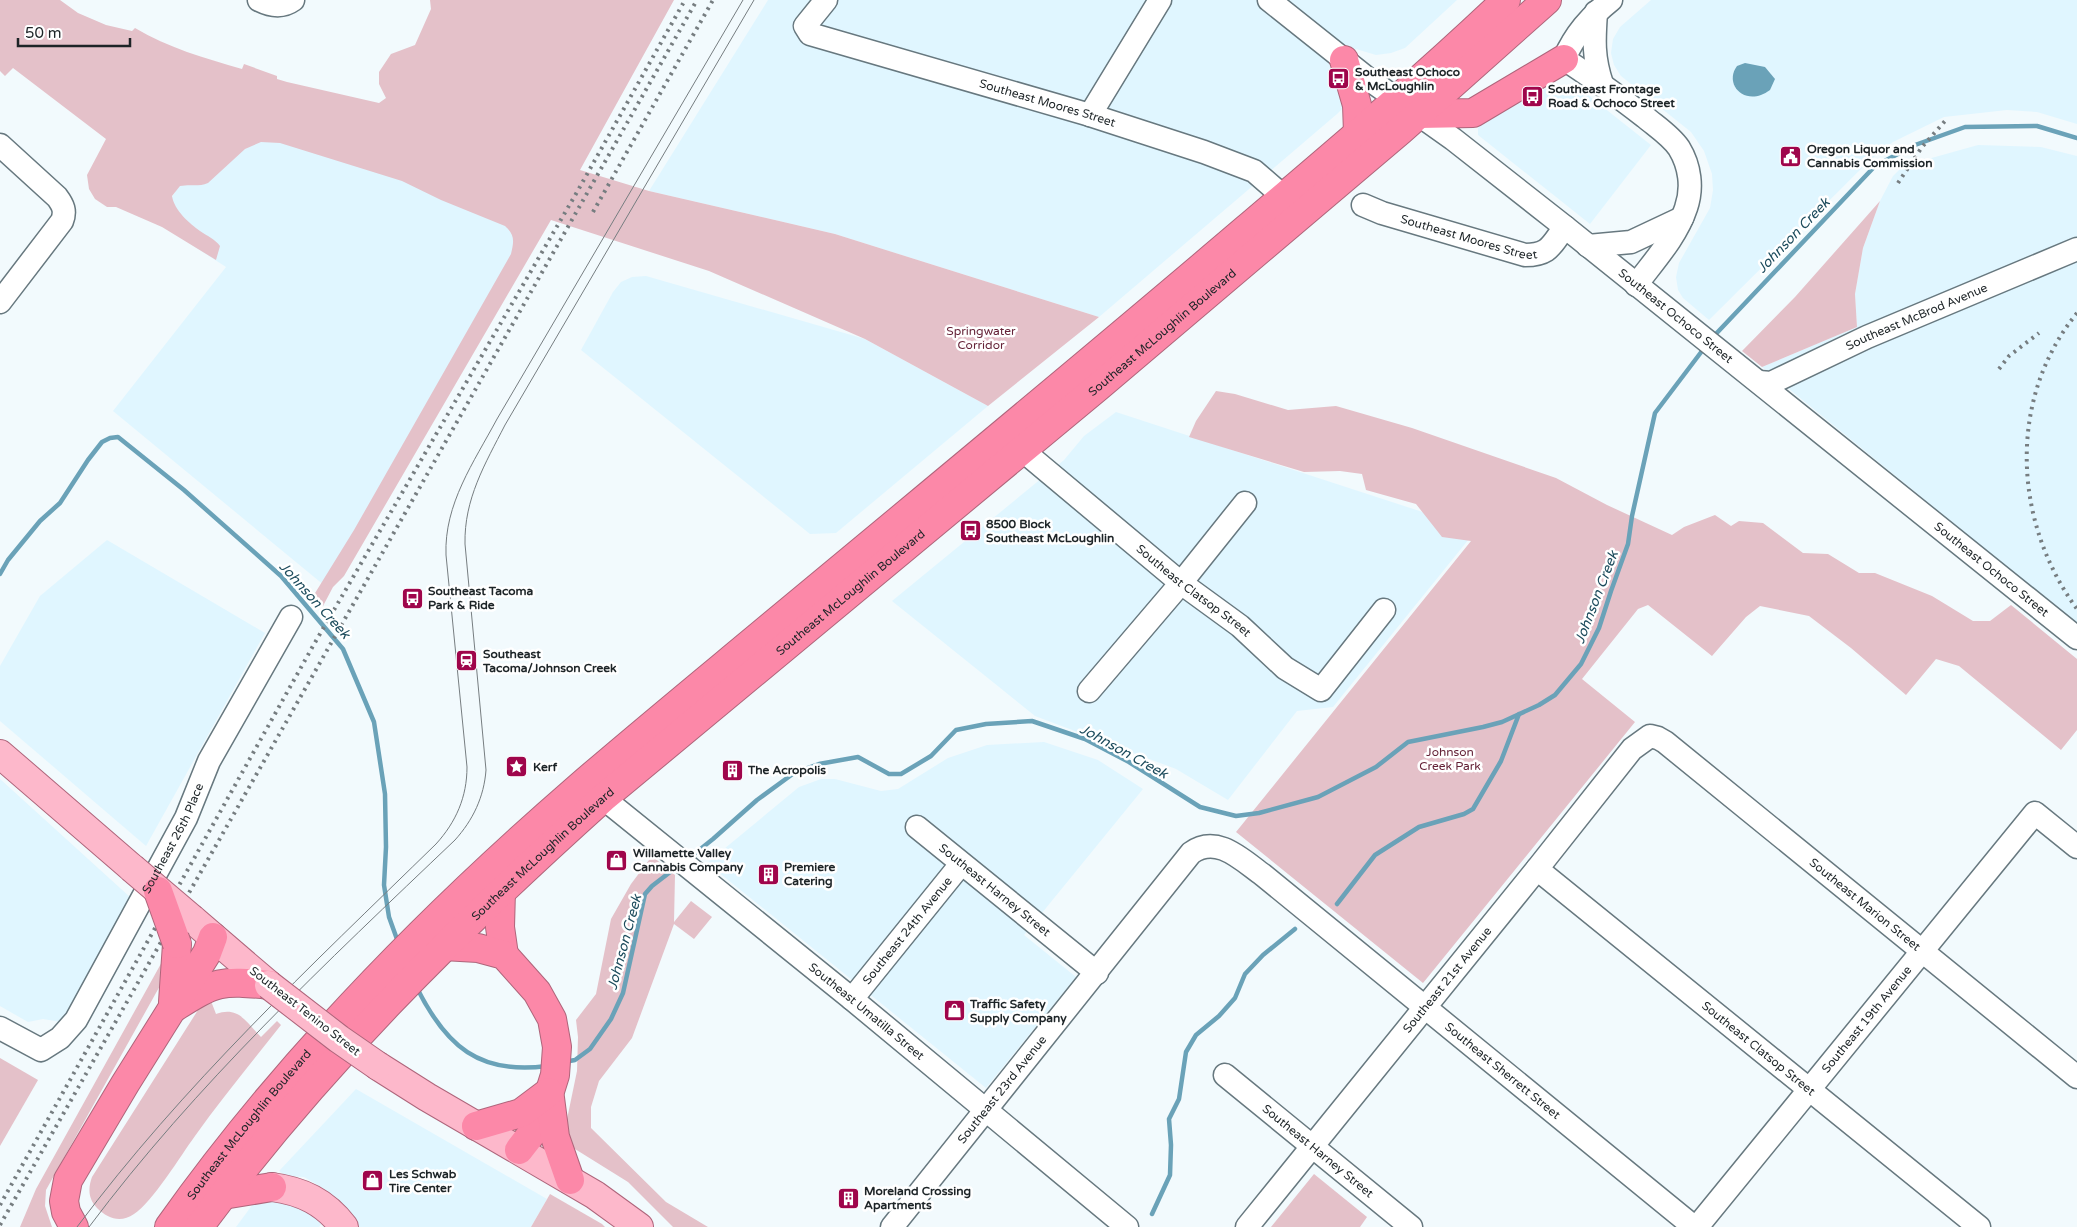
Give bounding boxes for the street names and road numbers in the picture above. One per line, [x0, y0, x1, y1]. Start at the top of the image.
street label: Southeast Moores Street [978, 76, 1118, 130]
street label: Southeast Moores Street [1399, 212, 1539, 262]
street label: Southeast McLoughlin Boulevard [1086, 266, 1239, 399]
street label: Southeast Ochoco Street [1616, 266, 1736, 366]
street label: Southeast McBrod Avenue [1844, 280, 1990, 353]
street label: Southeast Ochoco Street [1931, 519, 2052, 620]
street label: Southeast McLoughlin Boulevard [773, 527, 928, 658]
street label: Southeast Clatsop Street [1133, 542, 1254, 640]
street label: Southeast 26th Place [139, 781, 206, 896]
street label: Southeast McLoughlin Boulevard [469, 785, 617, 924]
street label: Southeast Harney Street [936, 841, 1053, 940]
street label: Southeast Marion Street [1807, 855, 1924, 954]
street label: Southeast 24th Avenue [860, 874, 955, 987]
street label: Southeast 21st Avenue [1400, 924, 1494, 1036]
street label: Southeast Umatilla Street [806, 960, 927, 1063]
street label: Southeast Tenino Street [247, 963, 363, 1059]
street label: Southeast 19th Avenue [1819, 963, 1914, 1076]
street label: Southeast Clatsop Street [1699, 998, 1818, 1099]
street label: Southeast Sherrett Street [1442, 1020, 1563, 1122]
street label: Southeast 23rd Avenue [955, 1033, 1049, 1146]
street label: Southeast McLoughlin Boulevard [184, 1047, 314, 1202]
street label: Southeast Harney Street [1260, 1101, 1377, 1201]

